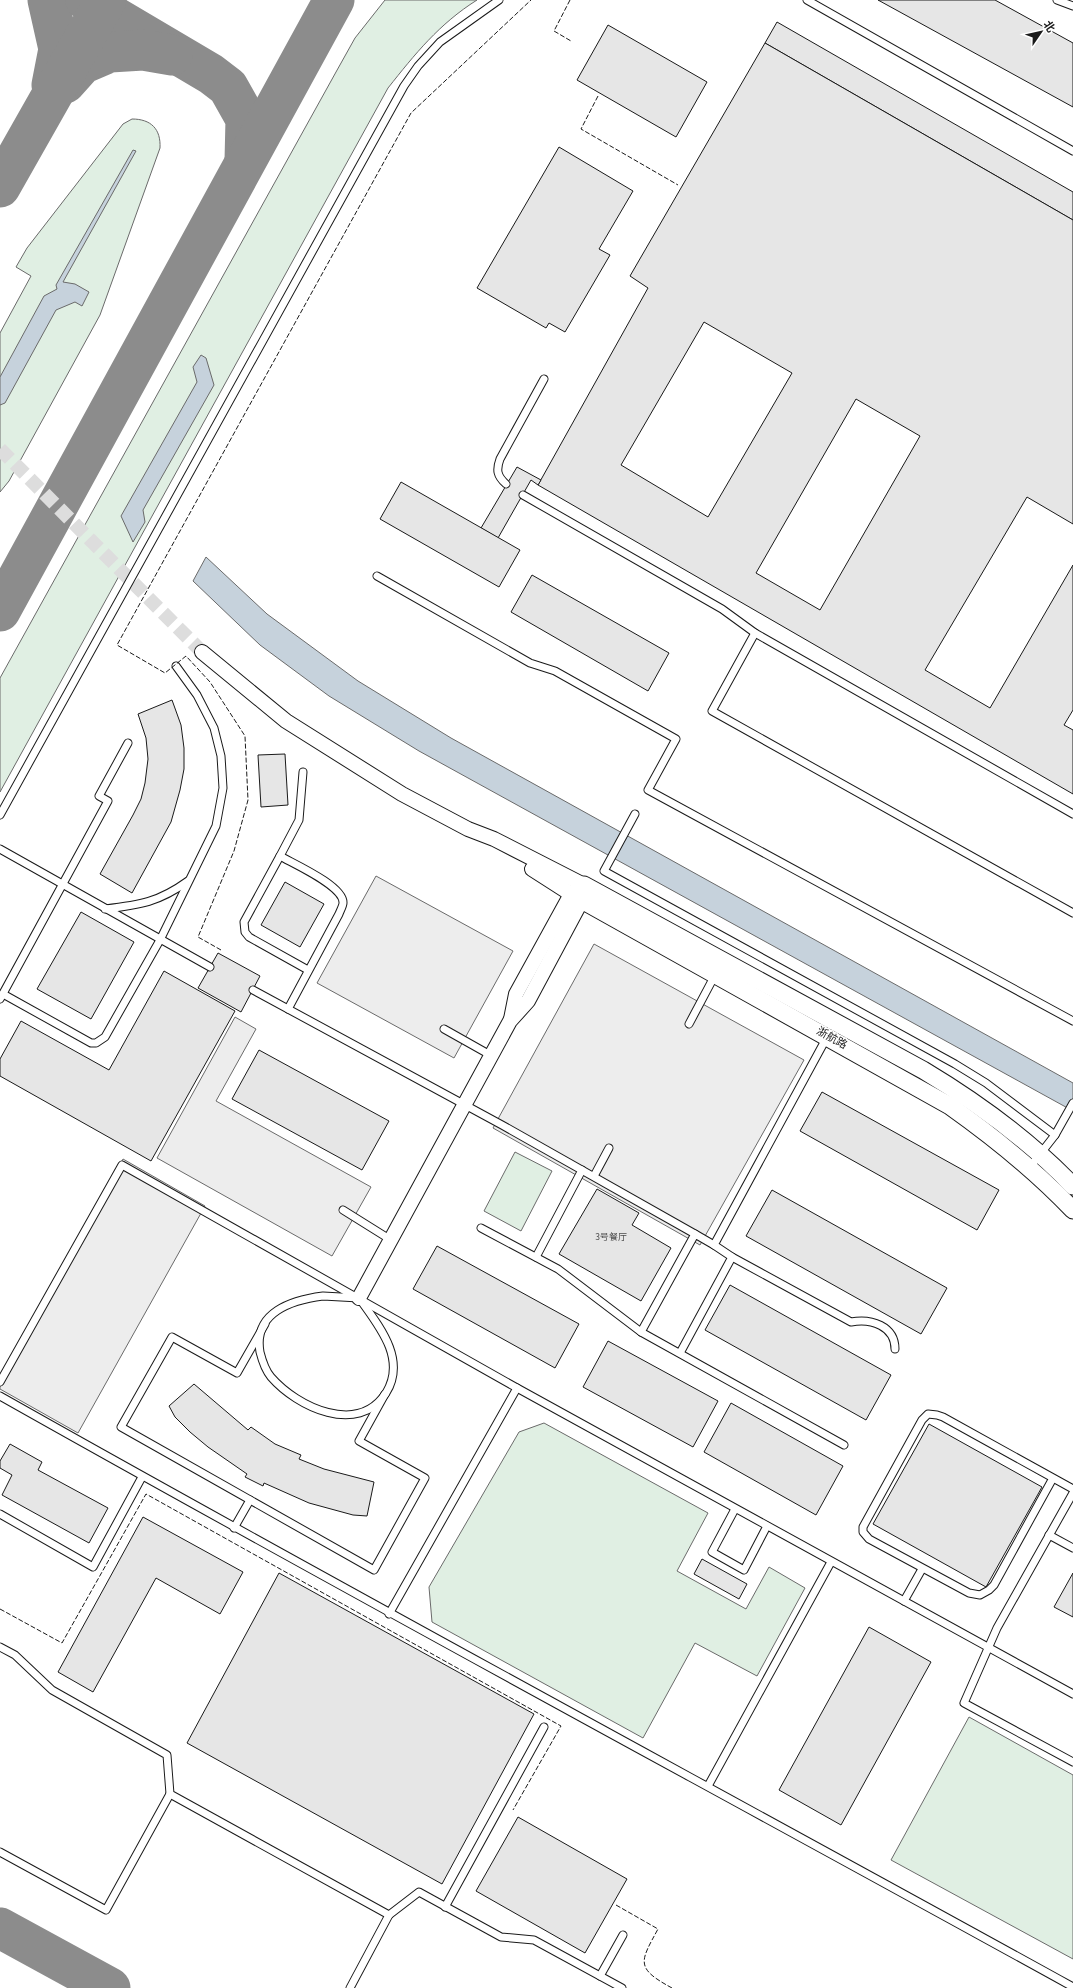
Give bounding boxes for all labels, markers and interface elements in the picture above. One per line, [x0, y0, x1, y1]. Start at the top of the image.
north arrow [1021, 12, 1061, 52]
text: 北 [1040, 18, 1057, 35]
street label: 浙航路 [814, 1024, 850, 1052]
house number: 3号餐厅 [595, 1231, 627, 1242]

